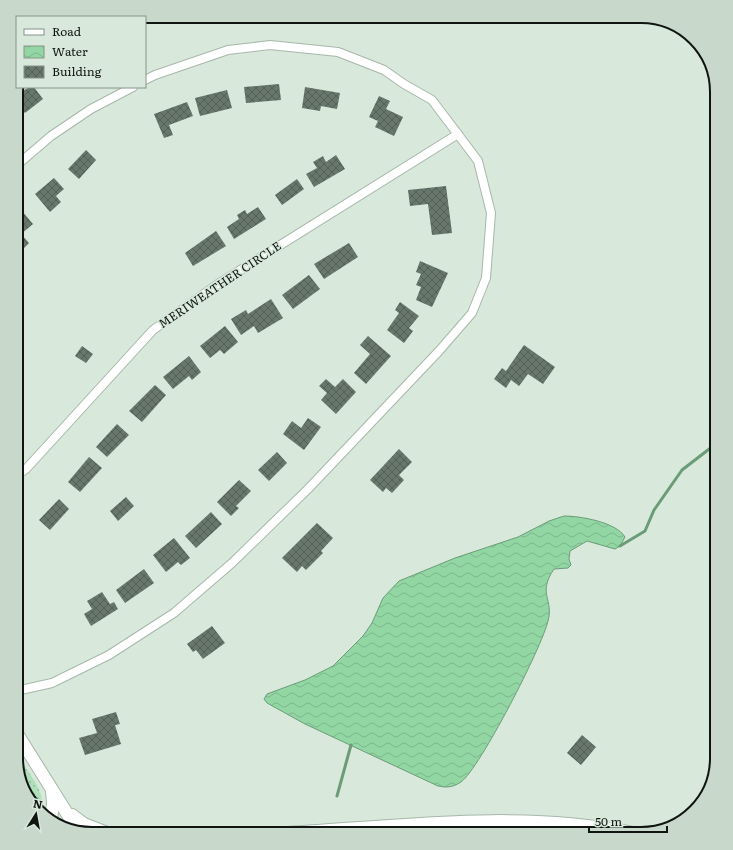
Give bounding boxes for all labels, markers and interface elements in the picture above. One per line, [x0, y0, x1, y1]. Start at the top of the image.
legend [16, 16, 146, 88]
text: Road [52, 22, 82, 40]
text: Water [52, 42, 88, 60]
text: Building [52, 62, 102, 80]
street label: MERIWEATHER CIRCLE [154, 236, 285, 332]
north arrow [16, 794, 56, 834]
text: N [32, 794, 44, 812]
scale bar [589, 808, 667, 834]
text: 50 m [595, 812, 622, 830]

